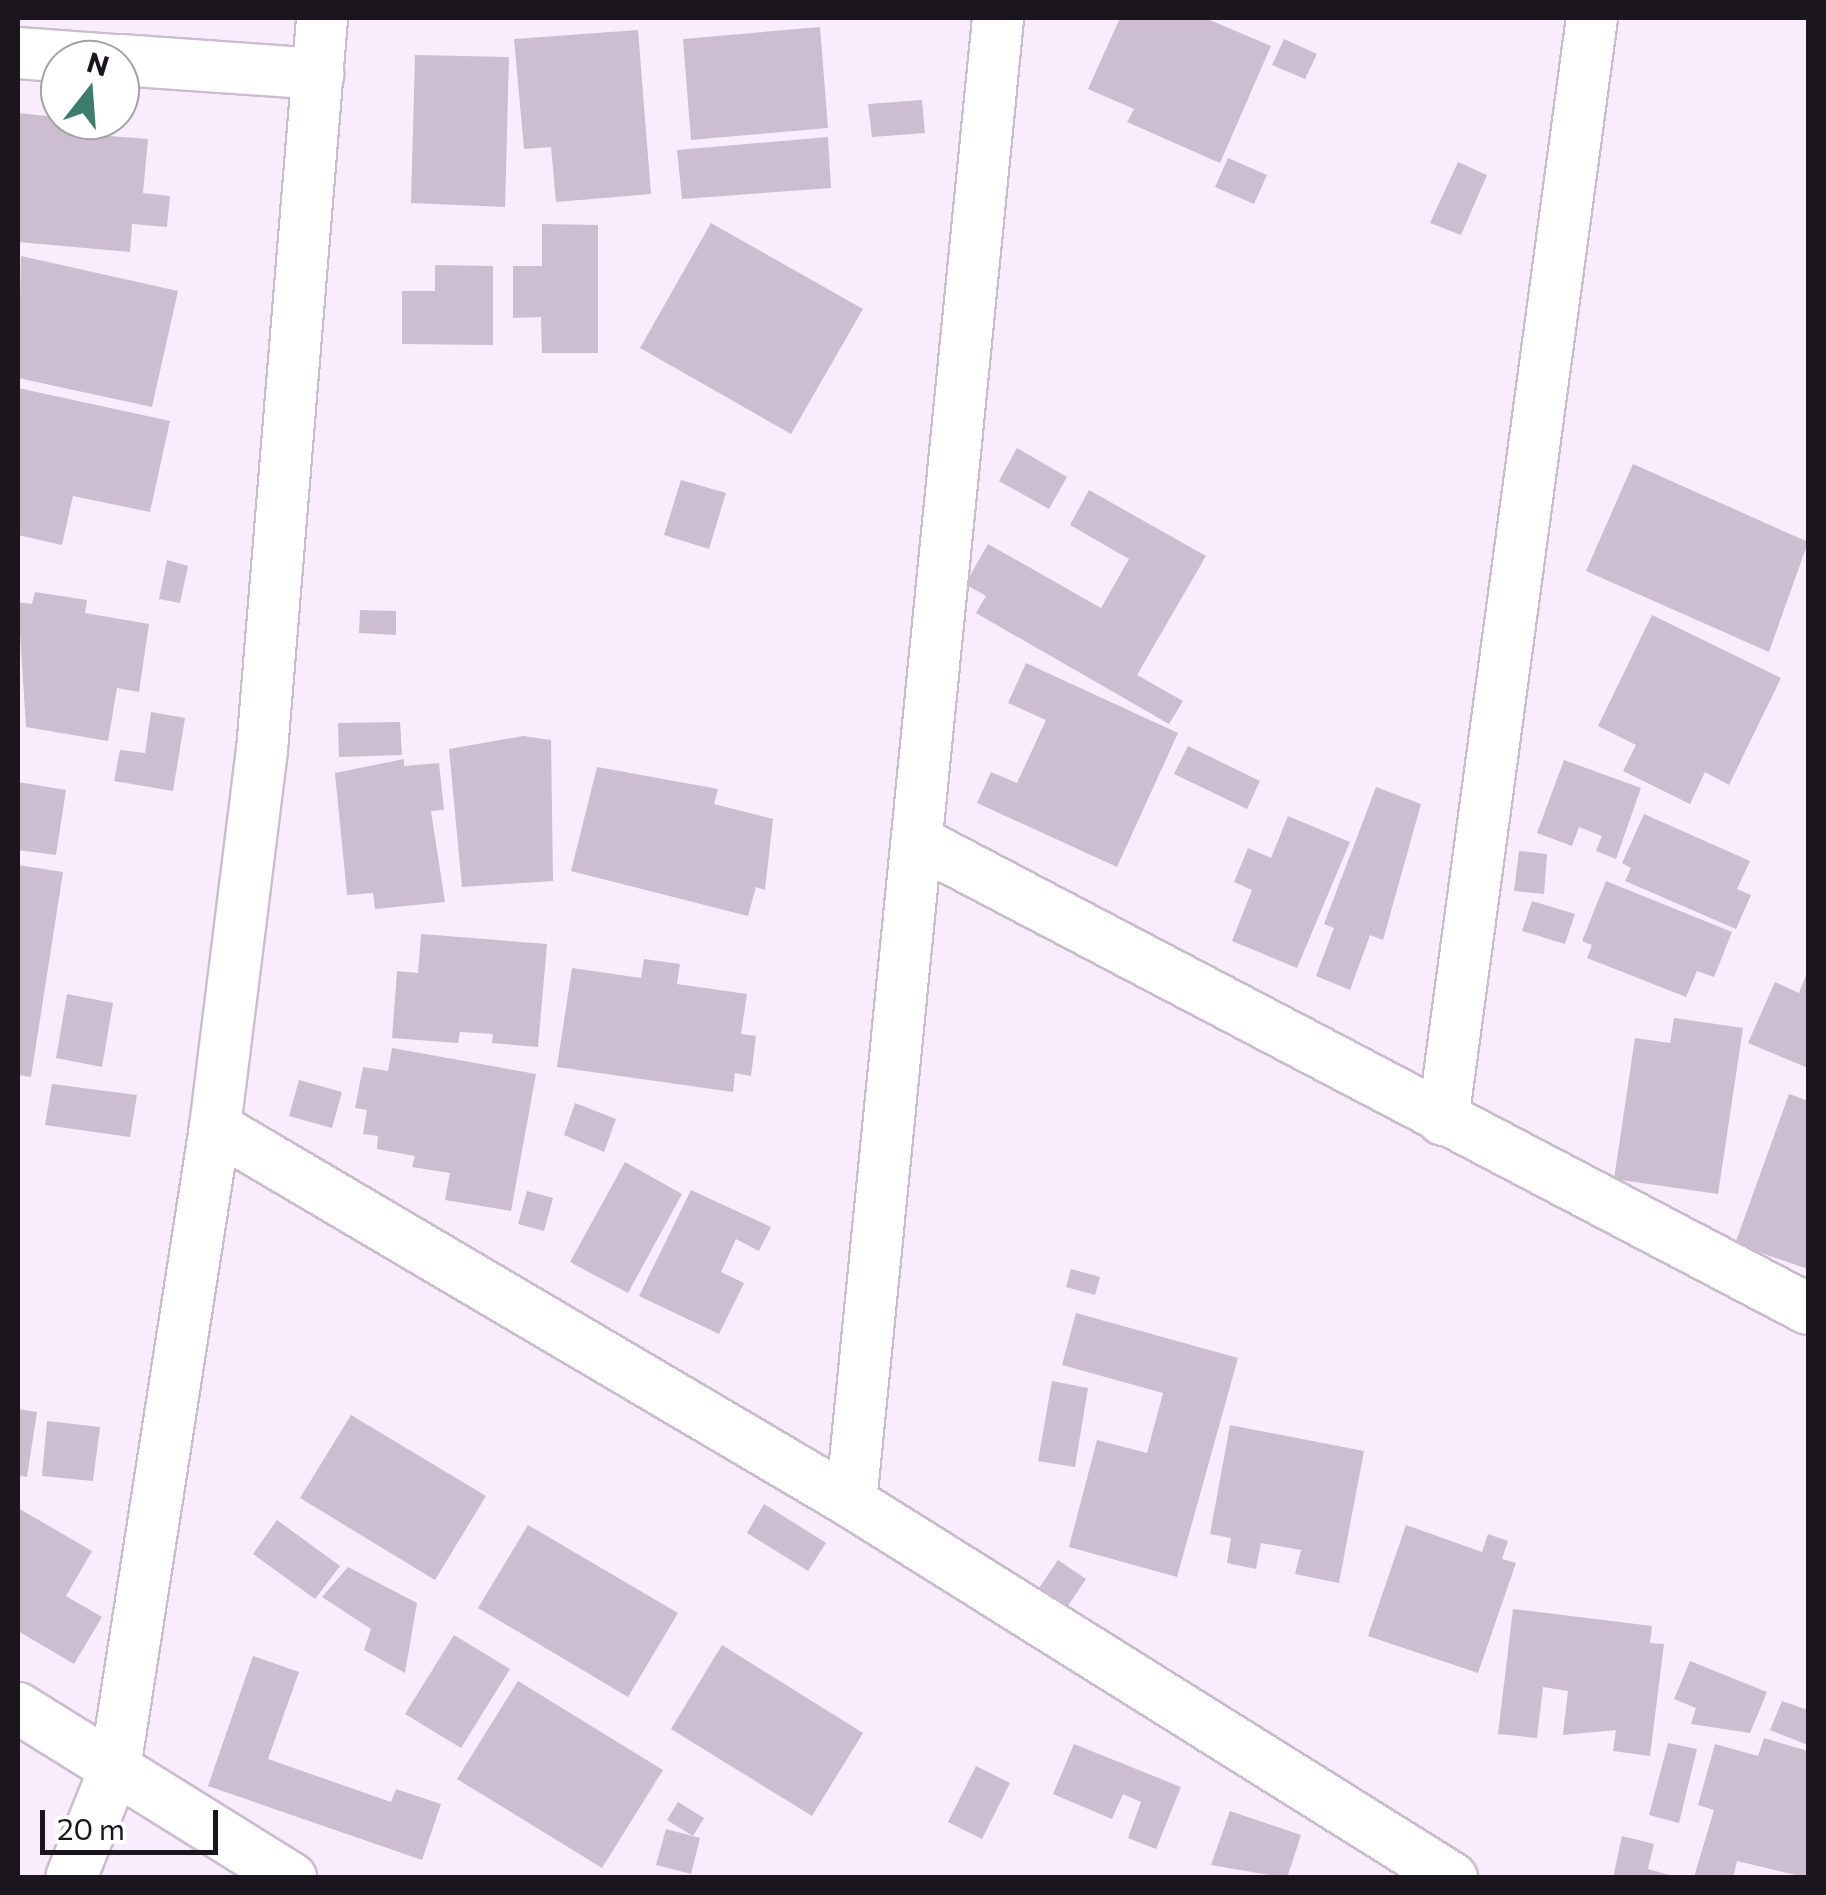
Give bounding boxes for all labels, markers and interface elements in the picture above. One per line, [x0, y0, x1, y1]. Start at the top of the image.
north arrow [40, 40, 140, 140]
text: N [83, 44, 113, 83]
scale bar [45, 1790, 222, 1852]
text: 20 m [57, 1809, 125, 1846]

